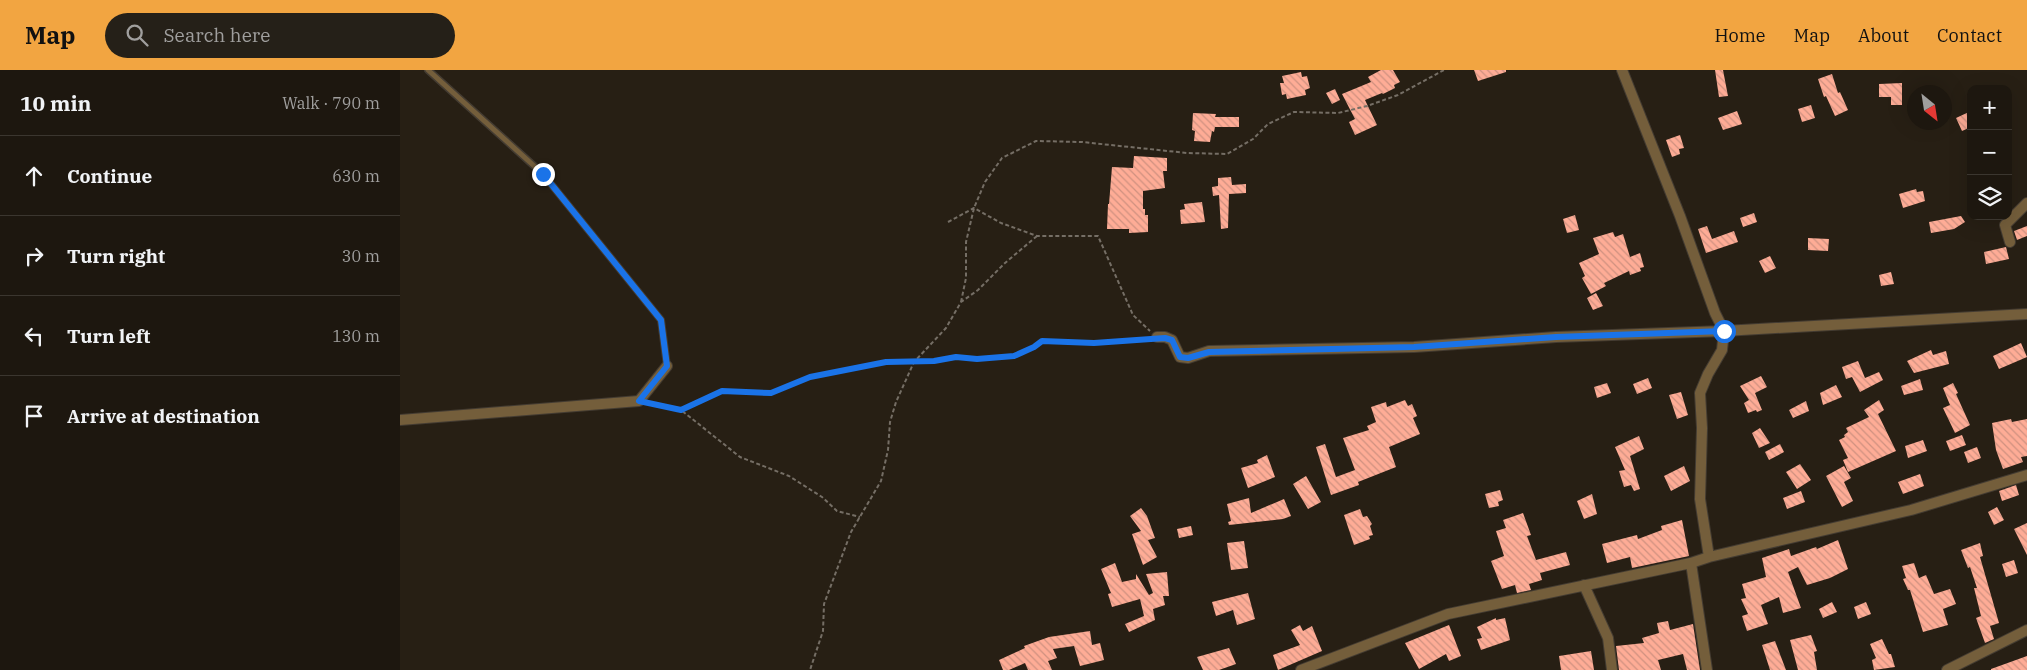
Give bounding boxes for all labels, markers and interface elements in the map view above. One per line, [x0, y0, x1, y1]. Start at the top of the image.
search box [105, 13, 455, 58]
text: Map [25, 19, 75, 51]
icon: search [123, 21, 151, 49]
text: Search here [163, 23, 270, 47]
text: Home [1714, 24, 1766, 47]
text: Map [1794, 24, 1830, 47]
text: About [1858, 24, 1909, 47]
text: Contact [1937, 24, 2002, 47]
north arrow [1907, 85, 1952, 130]
map controls [1967, 85, 2012, 220]
button: + [1967, 85, 2012, 130]
text: 10 min [20, 89, 91, 117]
text: Walk · 790 m [282, 93, 380, 113]
button: − [1967, 130, 2012, 175]
icon: ahead [20, 162, 48, 190]
route end [532, 163, 555, 186]
text: Continue [67, 164, 152, 188]
text: 630 m [332, 166, 380, 186]
button: layers [1967, 175, 2012, 220]
icon: right [20, 242, 48, 270]
text: Turn right [67, 244, 165, 268]
text: 30 m [342, 246, 380, 266]
route start [1713, 320, 1736, 343]
icon: left [20, 322, 48, 350]
text: Turn left [67, 324, 150, 348]
text: 130 m [332, 326, 380, 346]
icon: arrive [20, 402, 48, 430]
text: Arrive at destination [67, 404, 260, 428]

